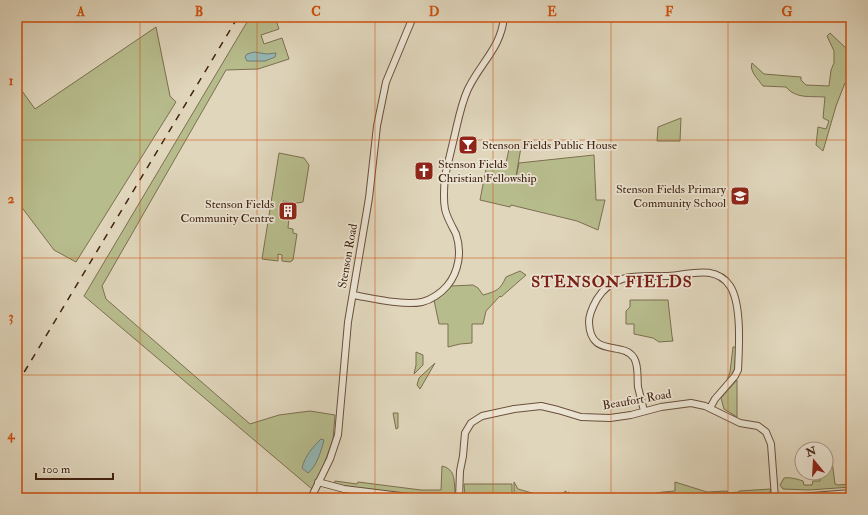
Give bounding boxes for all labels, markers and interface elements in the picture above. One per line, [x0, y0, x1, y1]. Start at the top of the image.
text: A [76, 4, 86, 20]
text: B [195, 4, 203, 20]
text: C [311, 4, 321, 20]
text: D [429, 4, 440, 20]
text: E [547, 4, 557, 20]
text: F [665, 4, 674, 20]
text: G [782, 4, 793, 20]
text: 1 [9, 73, 14, 89]
bar icon: Stenson Fields Public House [457, 134, 479, 156]
place label: Stenson Fields Public House [482, 138, 617, 153]
place label: Stenson Fields Christian Fellowship [438, 157, 537, 186]
church icon: Stenson Fields Christian Fellowship [413, 160, 435, 182]
place label: Stenson Fields Primary Community School [616, 182, 727, 211]
school or university icon: Stenson Fields Primary Community School [729, 185, 751, 207]
text: 2 [8, 191, 15, 207]
place label: Stenson Fields Community Centre [180, 197, 274, 226]
building icon: Stenson Fields Community Centre [277, 200, 299, 222]
street label: Stenson Road [335, 222, 361, 290]
district label: STENSON FIELDS [531, 272, 693, 292]
text: 3 [9, 309, 14, 325]
street label: Beaufort Road [601, 387, 673, 413]
text: 4 [6, 427, 15, 443]
north arrow [794, 441, 834, 481]
text: N [803, 444, 819, 460]
scale bar [36, 455, 113, 481]
text: 100 m [42, 462, 71, 477]

